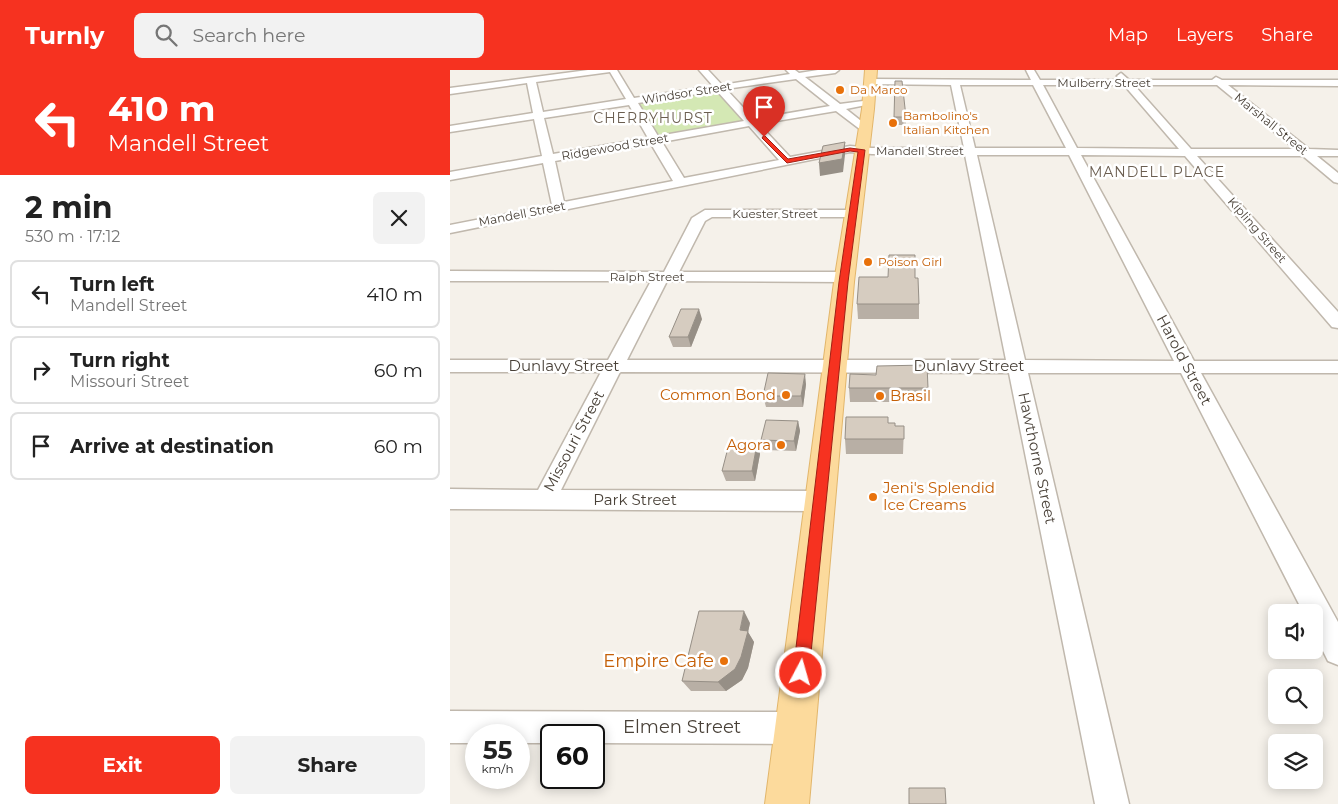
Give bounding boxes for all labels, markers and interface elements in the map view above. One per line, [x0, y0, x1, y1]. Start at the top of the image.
search box [134, 13, 484, 58]
text: Turnly [25, 21, 104, 50]
icon: search [152, 21, 180, 49]
text: Search here [192, 24, 305, 47]
text: Map [1108, 24, 1148, 46]
text: Layers [1176, 24, 1233, 46]
text: Share [1261, 24, 1313, 46]
street label: Mulberry Street [1057, 75, 1151, 90]
street label: Windsor Street [641, 78, 733, 107]
place label: Da Marco [850, 82, 908, 97]
marker: Da Marco [834, 84, 846, 96]
pin [743, 86, 785, 137]
text: 410 m [108, 87, 215, 130]
street label: Marshall Street [1232, 89, 1311, 158]
icon: left [25, 90, 90, 155]
icon: arrive [750, 93, 778, 121]
place label: Bambolino's Italian Kitchen [903, 108, 990, 137]
district label: CHERRYHURST [593, 109, 713, 127]
marker: Bambolino's Italian Kitchen [887, 117, 899, 129]
text: Mandell Street [108, 130, 269, 157]
street label: Ridgewood Street [560, 130, 670, 163]
street label: Mandell Street [876, 143, 964, 158]
district label: MANDELL PLACE [1089, 163, 1225, 181]
text: 2 min [25, 189, 112, 226]
button: close [373, 192, 425, 244]
street label: Kipling Street [1225, 194, 1290, 266]
street label: Mandell Street [477, 198, 567, 229]
street label: Kuester Street [732, 206, 818, 221]
text: 530 m · 17:12 [25, 227, 120, 246]
place label: Poison Girl [878, 254, 942, 269]
marker: Poison Girl [862, 256, 874, 268]
street label: Ralph Street [610, 269, 684, 284]
text: Turn left [70, 273, 155, 296]
icon: left [27, 280, 55, 308]
text: 410 m [366, 283, 423, 306]
text: Mandell Street [70, 296, 187, 315]
street label: Harold Street [1153, 311, 1216, 408]
text: Turn right [70, 349, 170, 372]
icon: right [27, 356, 55, 384]
street label: Dunlavy Street [509, 356, 619, 375]
street label: Dunlavy Street [914, 356, 1024, 375]
text: 60 m [374, 359, 423, 382]
text: Missouri Street [70, 372, 189, 391]
place label: Common Bond [660, 385, 776, 404]
place label: Brasil [890, 386, 931, 405]
street label: Missouri Street [539, 387, 608, 495]
marker: Common Bond [780, 389, 792, 401]
marker: Brasil [874, 390, 886, 402]
street label: Hawthorne Street [1014, 390, 1061, 526]
icon: arrive [27, 432, 55, 460]
text: Arrive at destination [70, 435, 274, 458]
text: 60 m [374, 435, 423, 458]
place label: Agora [726, 435, 771, 454]
marker: Agora [775, 439, 787, 451]
place label: Jeni's Splendid Ice Creams [882, 478, 995, 514]
street label: Park Street [593, 490, 677, 509]
marker: Jeni's Splendid Ice Creams [867, 491, 879, 503]
map controls [1268, 604, 1323, 789]
button: sound [1268, 604, 1323, 659]
position arrow [774, 646, 826, 698]
place label: Empire Cafe [603, 650, 714, 672]
marker: Empire Cafe [718, 655, 730, 667]
button: search [1268, 669, 1323, 724]
street label: Elmen Street [623, 716, 741, 738]
speed limit sign: 60 [540, 724, 605, 789]
button: layers [1268, 734, 1323, 789]
text: 55 [483, 735, 512, 765]
button: Exit [25, 736, 220, 794]
button: Share [230, 736, 425, 794]
text: km/h [481, 761, 514, 776]

